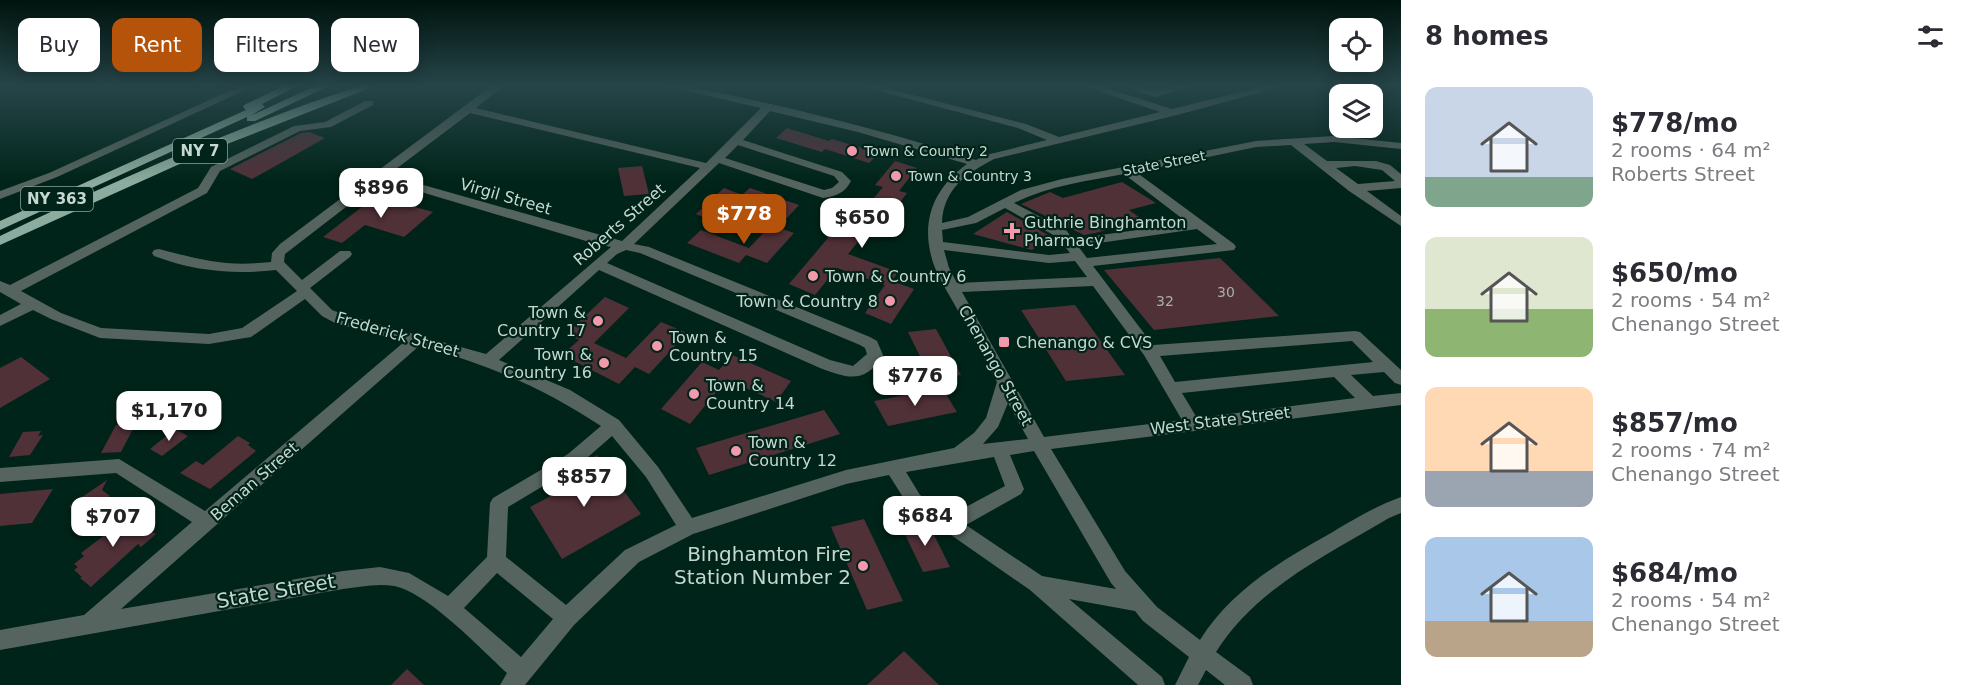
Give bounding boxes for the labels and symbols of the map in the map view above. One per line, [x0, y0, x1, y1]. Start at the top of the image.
road number: NY 7 [173, 139, 227, 163]
place label: Town & Country 2 [863, 143, 988, 159]
marker: Town & Country 2 [845, 144, 859, 158]
street label: State Street [1121, 147, 1207, 179]
pin: $896 [345, 168, 417, 219]
place label: Town & Country 3 [907, 168, 1032, 184]
marker: Town & Country 3 [889, 169, 903, 183]
street label: Virgil Street [458, 174, 554, 219]
street label: Roberts Street [570, 179, 669, 269]
road number: NY 363 [21, 187, 93, 211]
pin: $778 [708, 194, 780, 245]
pin: $650 [826, 198, 898, 249]
place label: Guthrie Binghamton Pharmacy [1024, 213, 1186, 250]
marker: Guthrie Binghamton Pharmacy [1005, 224, 1019, 238]
place label: Town & Country 6 [824, 267, 967, 286]
marker: Town & Country 6 [806, 269, 820, 283]
house number: 30 [1217, 284, 1235, 300]
place label: Town & Country 8 [735, 292, 878, 311]
house number: 32 [1156, 293, 1174, 309]
marker: Town & Country 8 [883, 294, 897, 308]
street label: Chenango Street [955, 302, 1037, 429]
place label: Town & Country 17 [497, 303, 586, 340]
street label: Frederick Street [334, 308, 461, 361]
marker: Town & Country 17 [591, 314, 605, 328]
place label: Town & Country 15 [668, 328, 758, 365]
place label: Chenango & CVS [1016, 333, 1152, 352]
marker: Chenango & CVS [997, 335, 1011, 349]
marker: Town & Country 15 [650, 339, 664, 353]
place label: Town & Country 16 [503, 345, 592, 382]
marker: Town & Country 16 [597, 356, 611, 370]
pin: $776 [879, 356, 951, 407]
place label: Town & Country 14 [705, 376, 795, 413]
marker: Town & Country 14 [687, 387, 701, 401]
pin: $1,170 [120, 391, 218, 442]
street label: West State Street [1149, 403, 1291, 438]
place label: Town & Country 12 [747, 433, 837, 470]
street label: Beman Street [207, 438, 302, 525]
marker: Town & Country 12 [729, 444, 743, 458]
pin: $857 [548, 457, 620, 508]
pin: $684 [889, 496, 961, 547]
pin: $707 [77, 497, 149, 548]
place label: Binghamton Fire Station Number 2 [674, 542, 851, 589]
marker: Binghamton Fire Station Number 2 [856, 559, 870, 573]
street label: State Street [215, 569, 337, 613]

